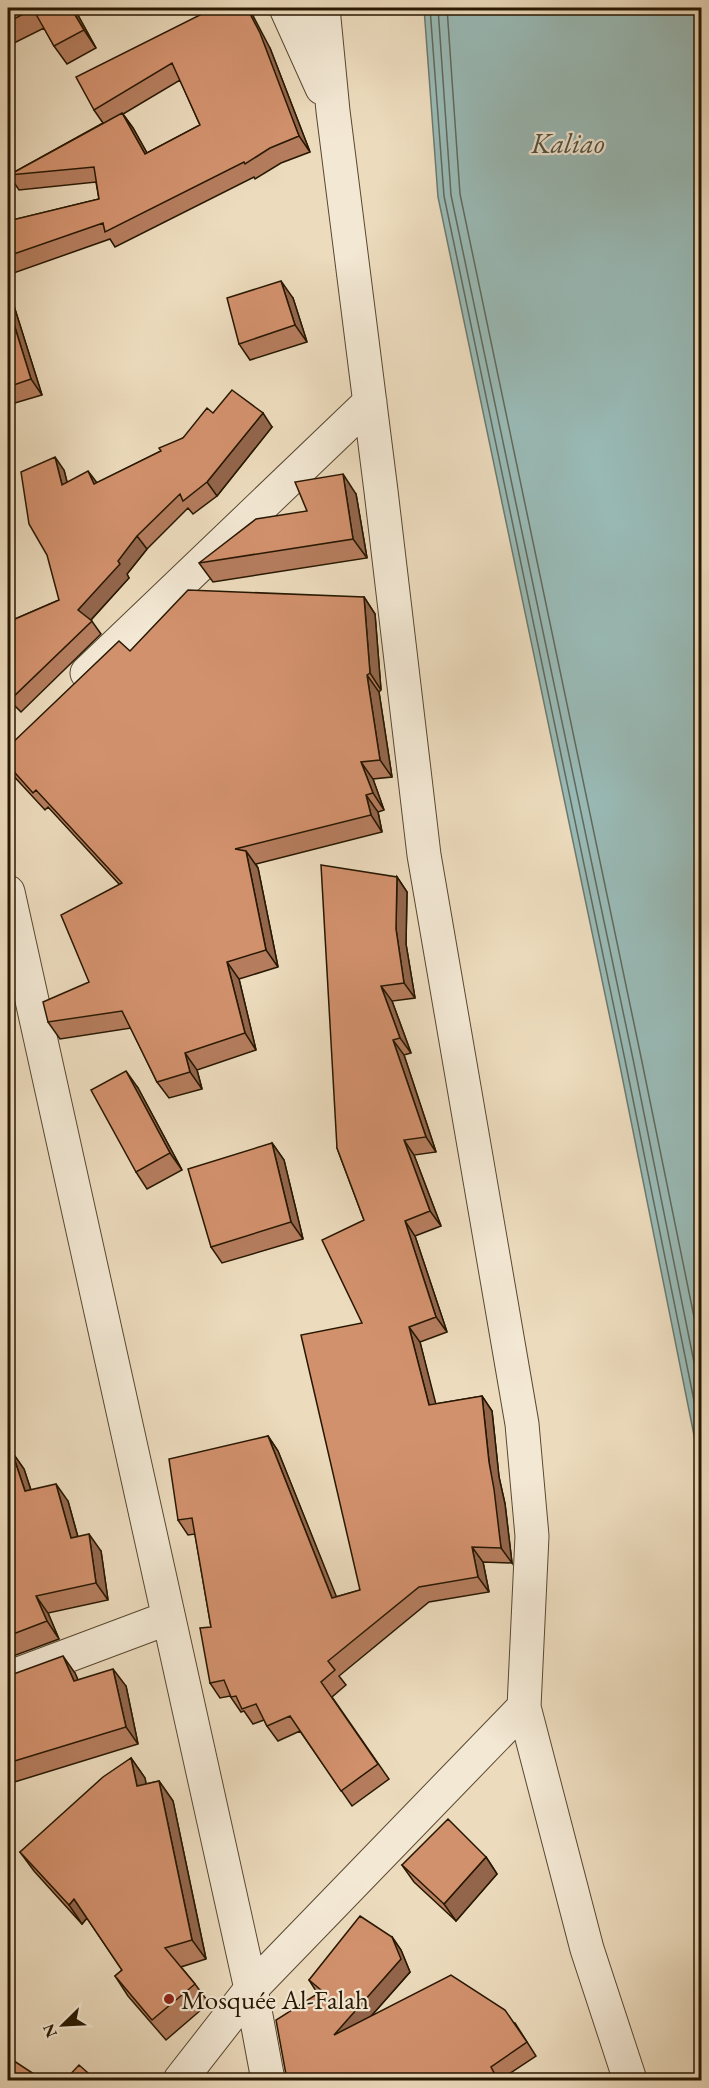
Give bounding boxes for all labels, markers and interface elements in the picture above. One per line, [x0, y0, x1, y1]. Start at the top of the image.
water label: Kaliao [530, 125, 605, 161]
place label: Mosquée Al-Falah [181, 1982, 369, 2017]
marker: Mosquée Al-Falah [162, 1992, 176, 2006]
north arrow [33, 1995, 93, 2055]
text: N [38, 2021, 62, 2041]

